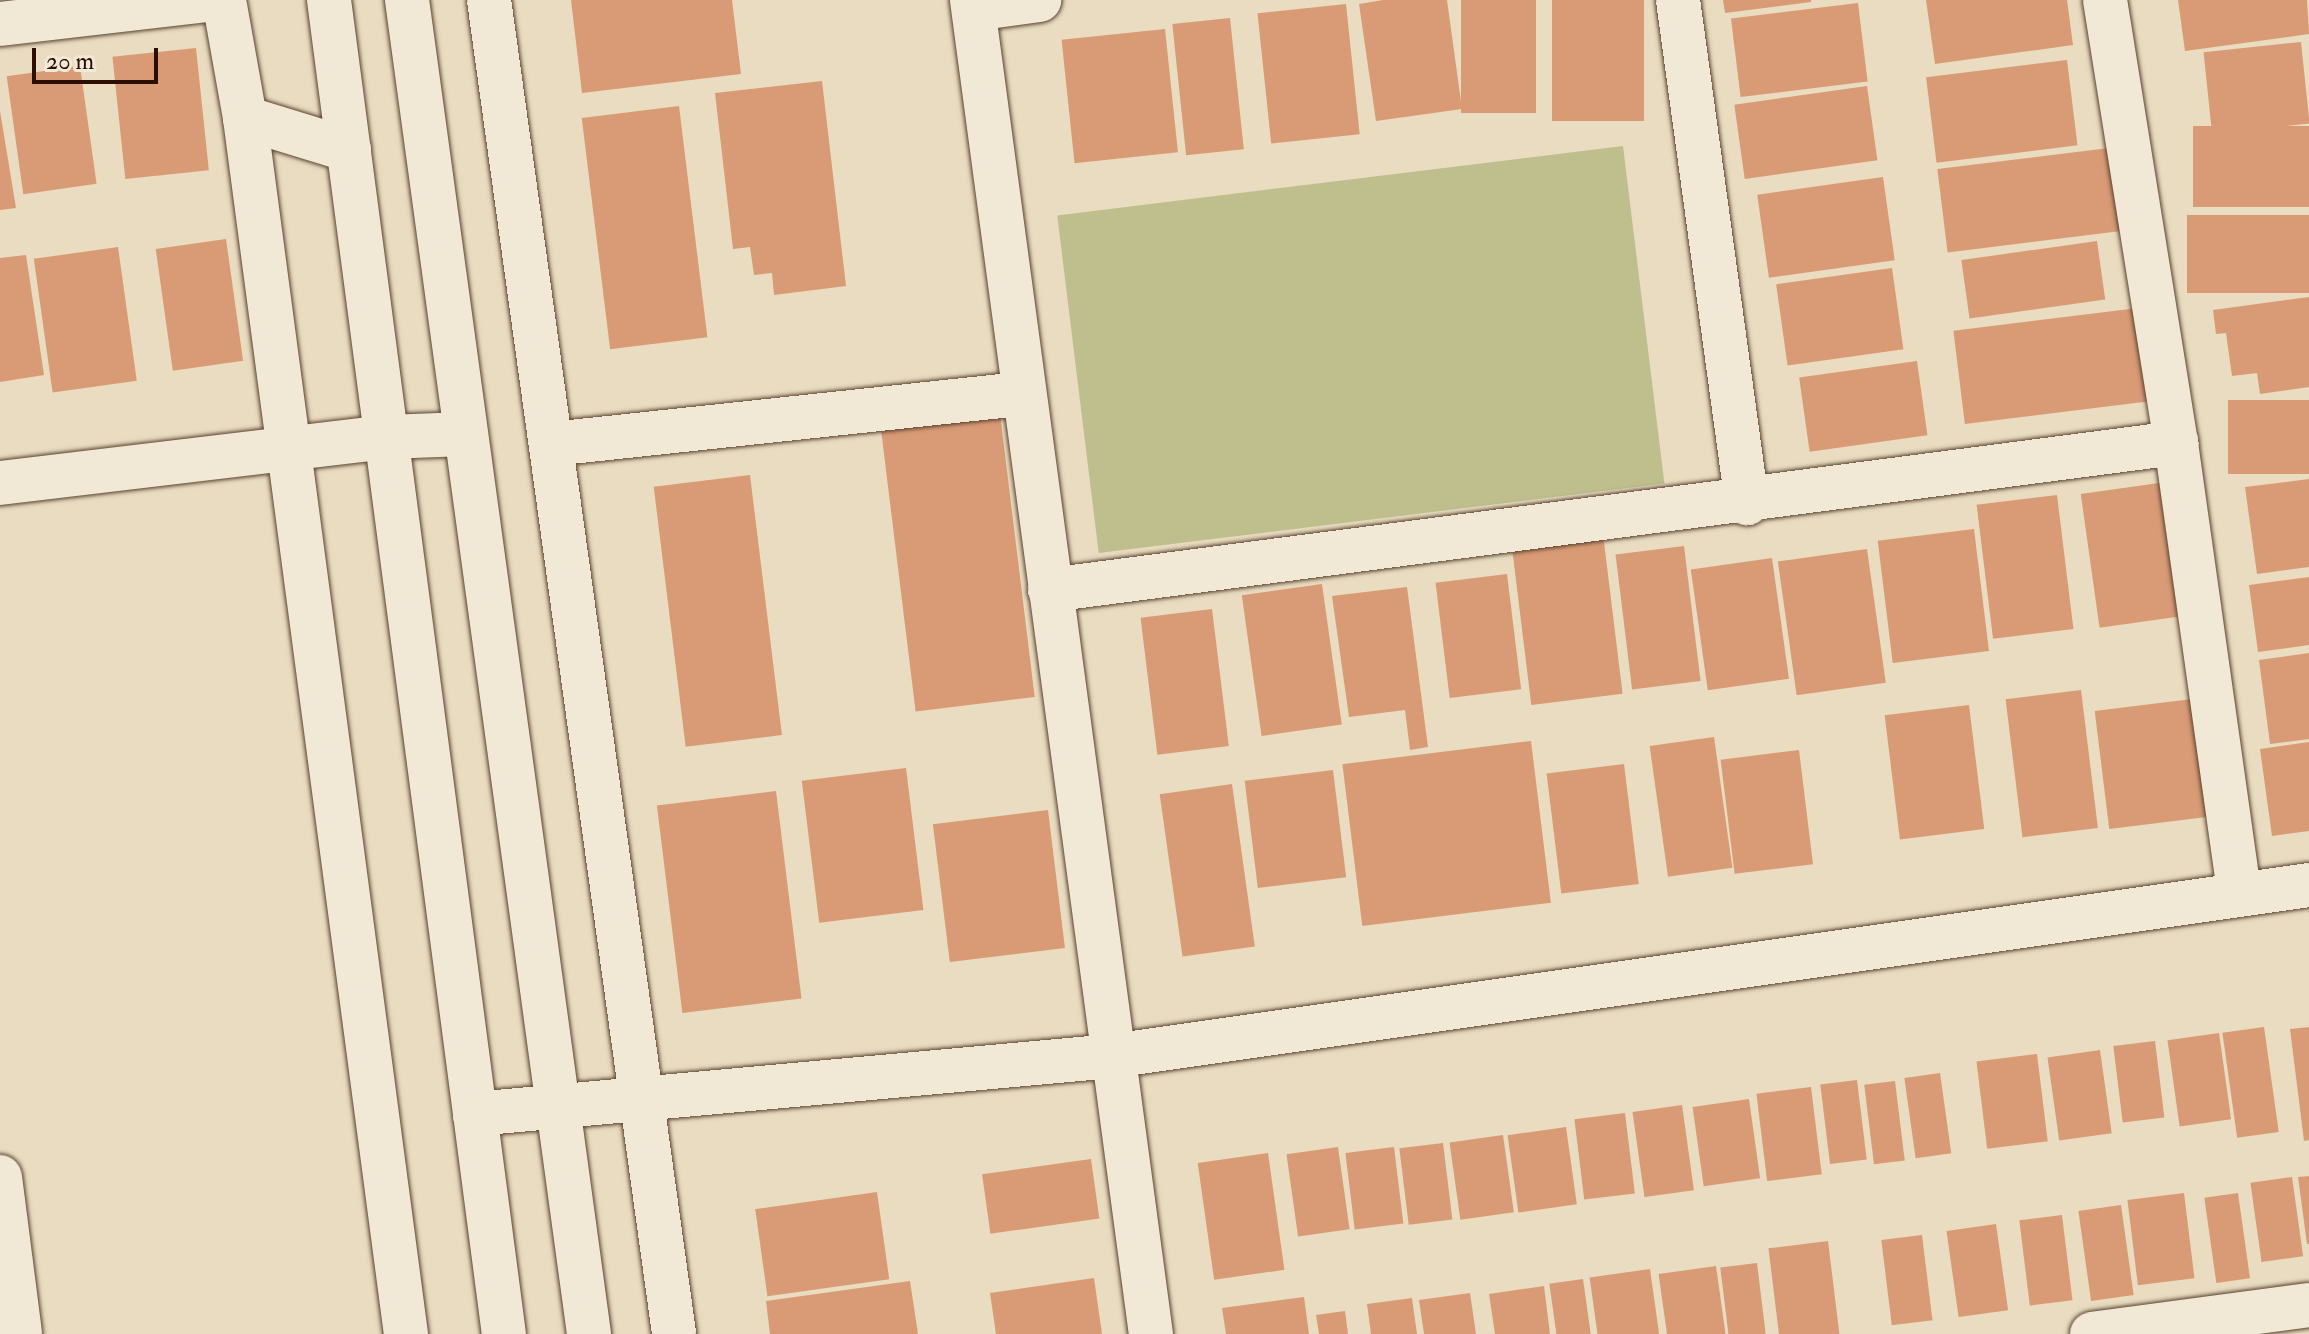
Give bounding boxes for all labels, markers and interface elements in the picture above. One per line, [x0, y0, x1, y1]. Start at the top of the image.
scale bar [36, 32, 162, 82]
text: 20 m [46, 46, 94, 77]

